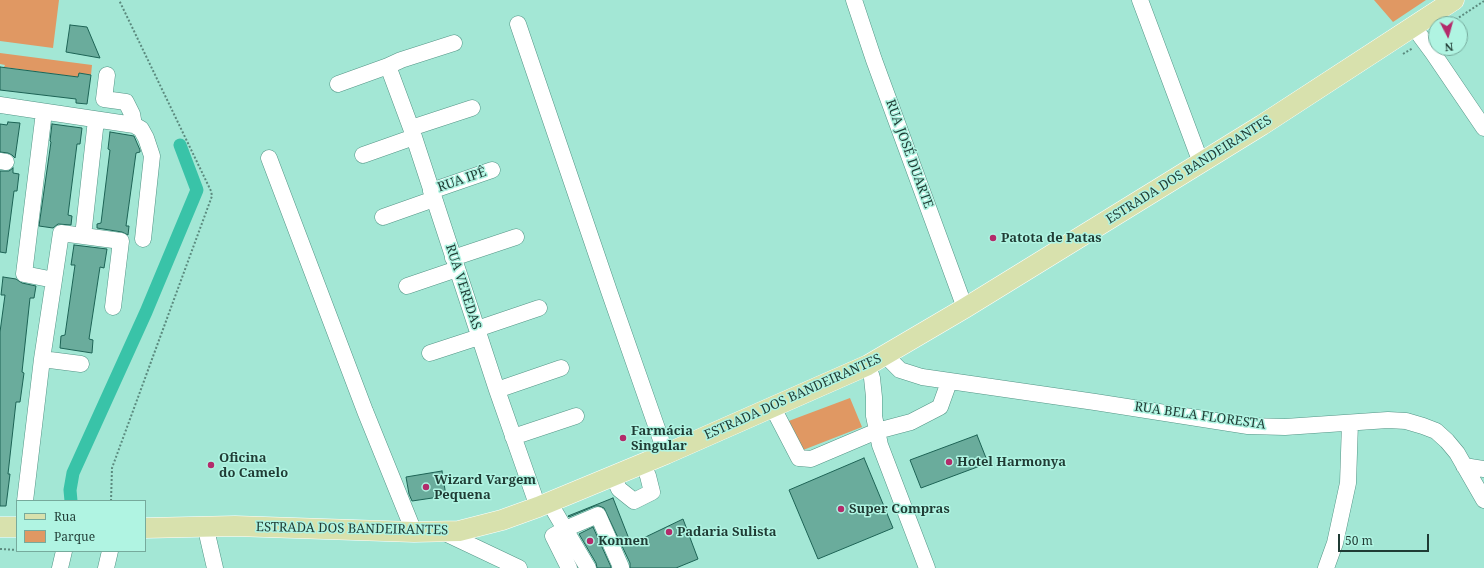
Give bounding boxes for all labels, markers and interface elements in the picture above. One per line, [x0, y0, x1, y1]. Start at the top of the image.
north arrow [1428, 16, 1468, 56]
text: N [1444, 40, 1454, 55]
street label: RUA JOSÉ DUARTE [882, 97, 936, 211]
street label: ESTRADA DOS BANDEIRANTES [1103, 112, 1275, 228]
street label: RUA IPÊ [435, 164, 489, 196]
place label: Patota de Patas [1001, 230, 1101, 246]
marker: Patota de Patas [988, 233, 998, 243]
street label: RUA VEREDAS [442, 242, 484, 332]
street label: ESTRADA DOS BANDEIRANTES [702, 351, 884, 443]
street label: RUA BELA FLORESTA [1133, 399, 1267, 433]
place label: Farmácia Singular [631, 423, 693, 454]
marker: Farmácia Singular [618, 433, 628, 443]
place label: Oficina do Camelo [219, 450, 288, 481]
place label: Hotel Harmonya [957, 454, 1066, 470]
marker: Hotel Harmonya [944, 457, 954, 467]
marker: Oficina do Camelo [206, 460, 216, 470]
place label: Wizard Vargem Pequena [434, 472, 536, 503]
marker: Wizard Vargem Pequena [421, 482, 431, 492]
legend [16, 500, 146, 552]
place label: Super Compras [849, 501, 950, 517]
marker: Super Compras [836, 504, 846, 514]
text: Rua [54, 508, 76, 525]
street label: ESTRADA DOS BANDEIRANTES [256, 520, 448, 538]
place label: Padaria Sulista [677, 524, 777, 540]
scale bar [1340, 526, 1431, 552]
marker: Padaria Sulista [664, 527, 674, 537]
text: Parque [54, 528, 95, 545]
text: 50 m [1345, 532, 1373, 549]
place label: Konnen [598, 533, 649, 549]
marker: Konnen [585, 536, 595, 546]

